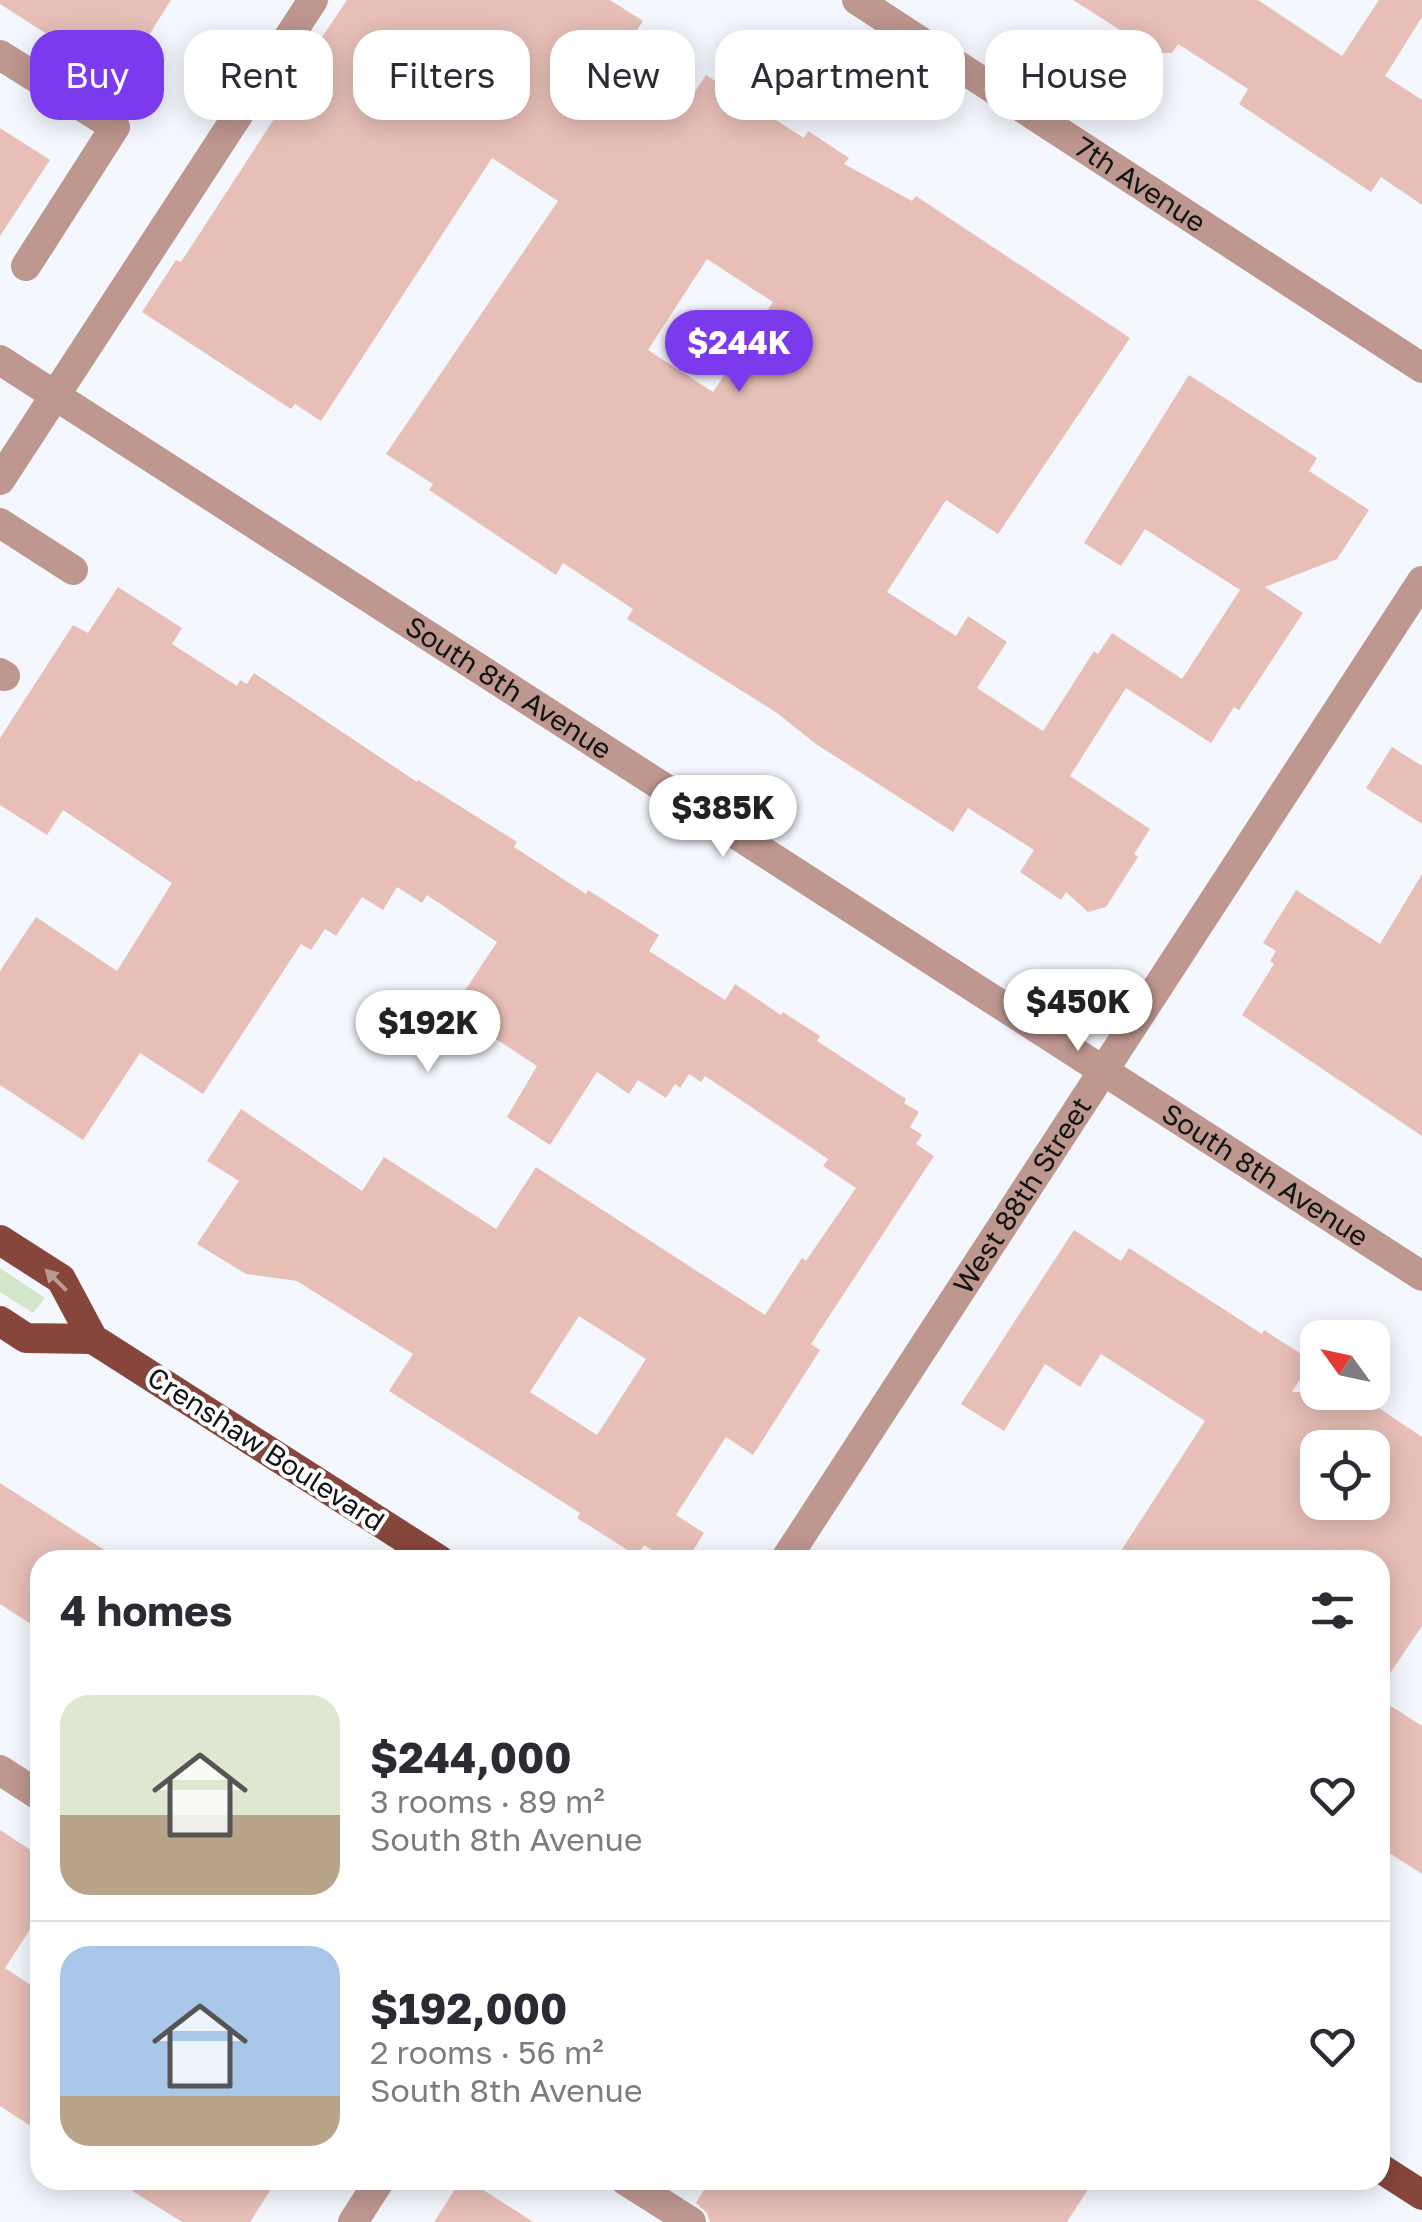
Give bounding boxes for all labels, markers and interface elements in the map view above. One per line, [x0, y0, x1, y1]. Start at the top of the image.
chip: Buy [30, 30, 164, 120]
chip: Rent [184, 30, 333, 120]
chip: Filters [353, 30, 530, 120]
chip: New [550, 30, 695, 120]
chip: Apartment [715, 30, 965, 120]
chip: House [985, 30, 1163, 120]
street label: 7th Avenue [1069, 130, 1212, 239]
pin: $244K [669, 310, 809, 395]
text: $244K [687, 323, 791, 361]
street label: South 8th Avenue [400, 609, 618, 766]
pin: $385K [653, 775, 793, 860]
text: $385K [671, 788, 775, 826]
pin: $450K [1008, 969, 1148, 1054]
text: $450K [1026, 982, 1130, 1020]
pin: $192K [358, 990, 498, 1075]
text: $192K [378, 1003, 478, 1041]
street label: West 88th Street [946, 1091, 1098, 1300]
street label: South 8th Avenue [1156, 1096, 1375, 1253]
one-way arrow [44, 1268, 68, 1292]
north arrow [1300, 1320, 1390, 1410]
map controls [1300, 1320, 1390, 1520]
street label: Crenshaw Boulevard [142, 1360, 391, 1538]
button: locate [1300, 1430, 1390, 1520]
icon: filters [1305, 1583, 1360, 1638]
text: 4 homes [60, 1585, 232, 1635]
text: $244,000 [370, 1732, 572, 1782]
icon: home [140, 1735, 260, 1855]
icon: heart [1305, 1768, 1360, 1823]
text: 3 rooms · 89 m² [370, 1782, 605, 1820]
text: South 8th Avenue [370, 1820, 642, 1858]
text: $192,000 [370, 1983, 567, 2033]
icon: home [140, 1986, 260, 2106]
icon: heart [1305, 2019, 1360, 2074]
text: 2 rooms · 56 m² [370, 2033, 604, 2071]
text: South 8th Avenue [370, 2071, 642, 2109]

